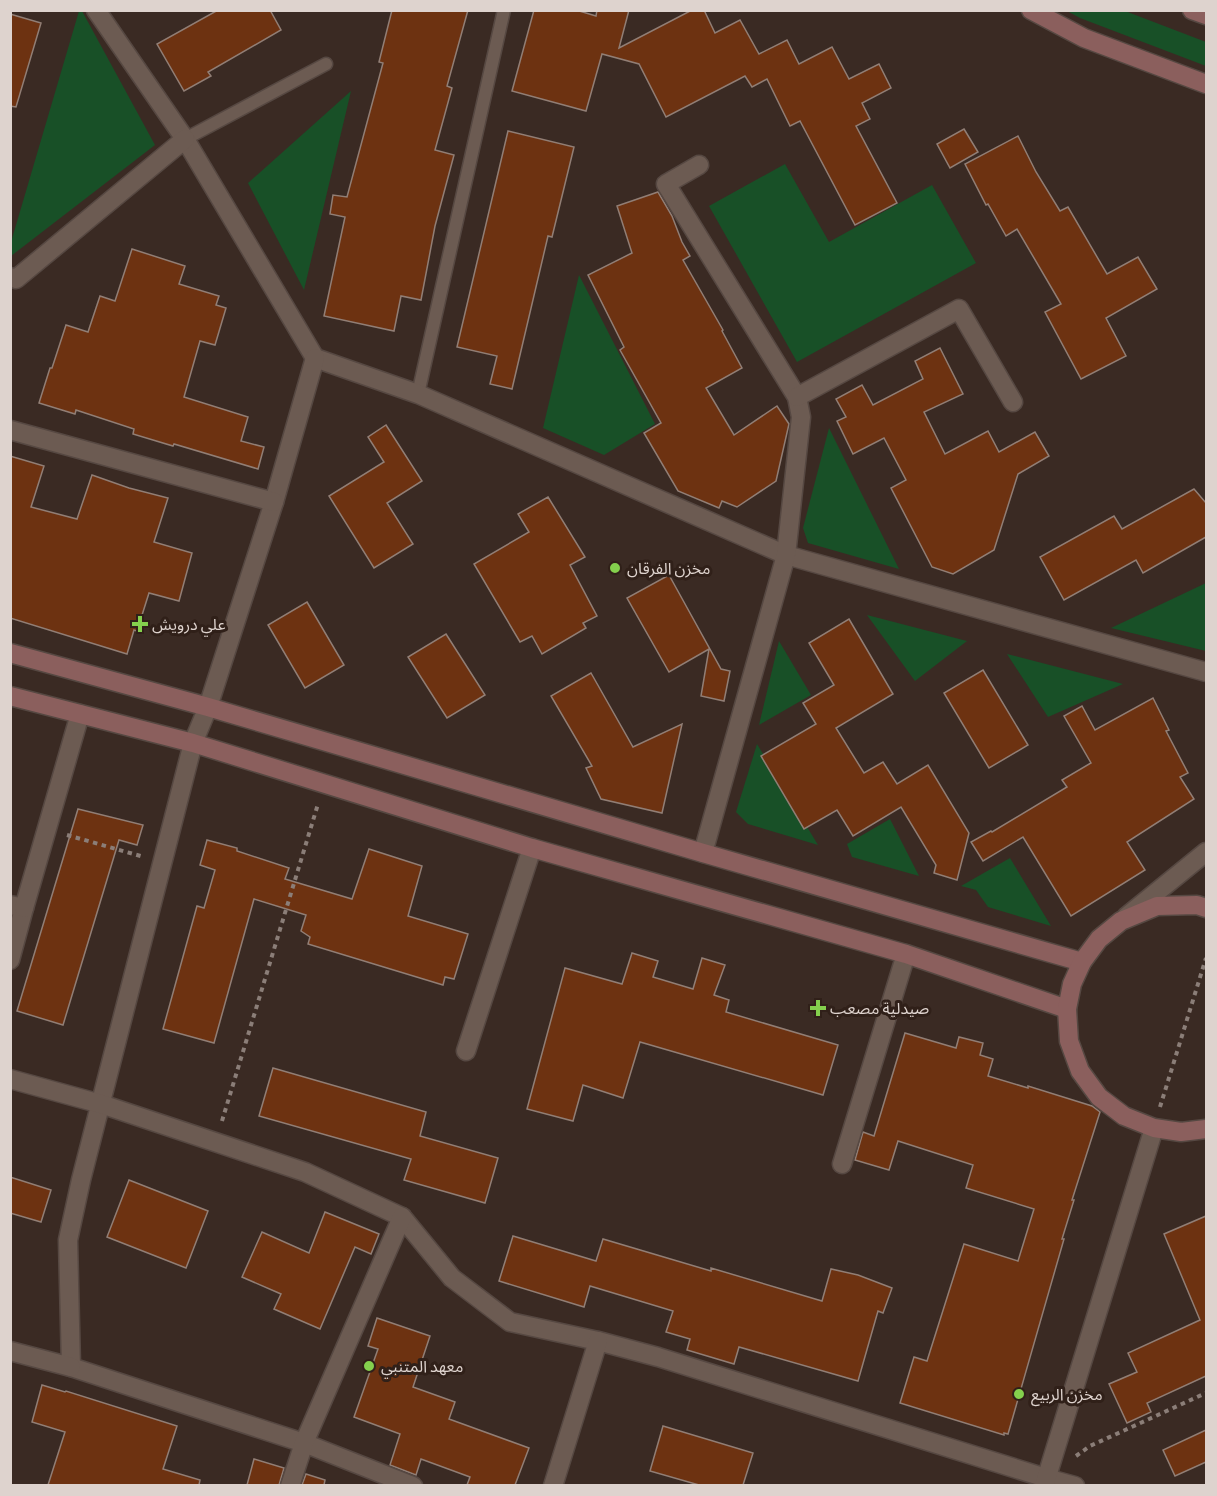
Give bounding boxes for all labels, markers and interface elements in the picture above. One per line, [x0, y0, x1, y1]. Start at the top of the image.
place label: مخزن الفرقان [627, 558, 710, 578]
marker: مخزن الفرقان [608, 561, 622, 575]
place label: علي درويش [152, 614, 225, 637]
marker: علي درويش [133, 617, 147, 631]
place label: صيدلية مصعب [830, 998, 929, 1017]
marker: صيدلية مصعب [811, 1001, 825, 1015]
place label: معهد المتنبي [381, 1356, 463, 1379]
marker: معهد المتنبي [362, 1359, 376, 1373]
place label: مخزن الربيع [1031, 1384, 1103, 1407]
marker: مخزن الربيع [1012, 1387, 1026, 1401]

